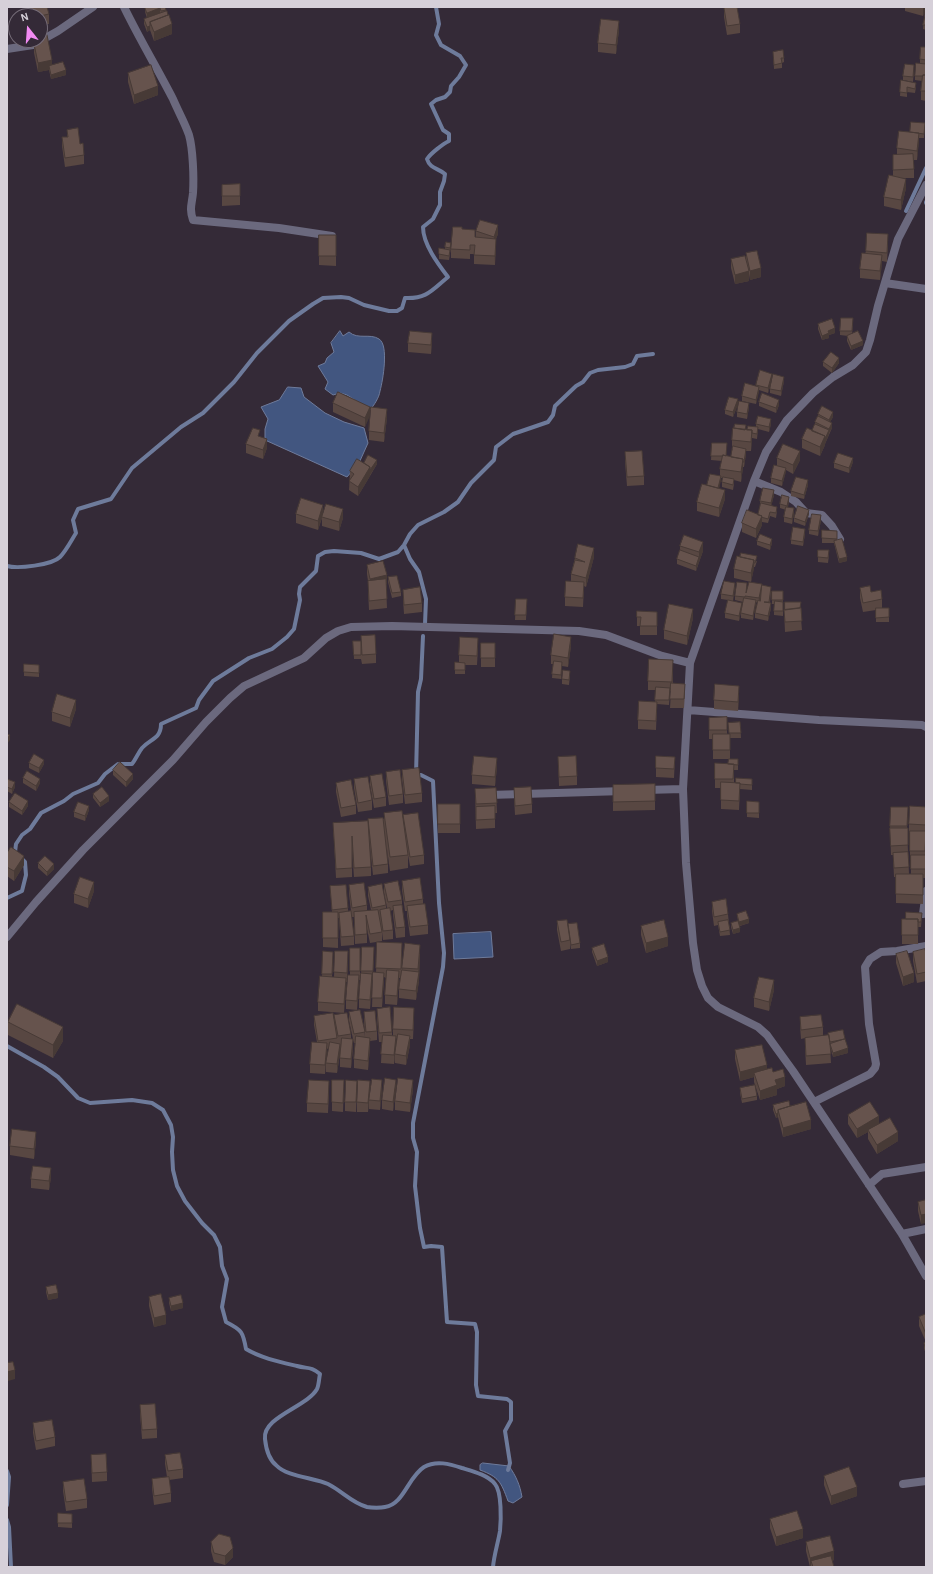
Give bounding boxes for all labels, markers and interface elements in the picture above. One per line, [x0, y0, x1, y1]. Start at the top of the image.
north arrow [8, 8, 48, 48]
text: N [19, 11, 30, 23]

